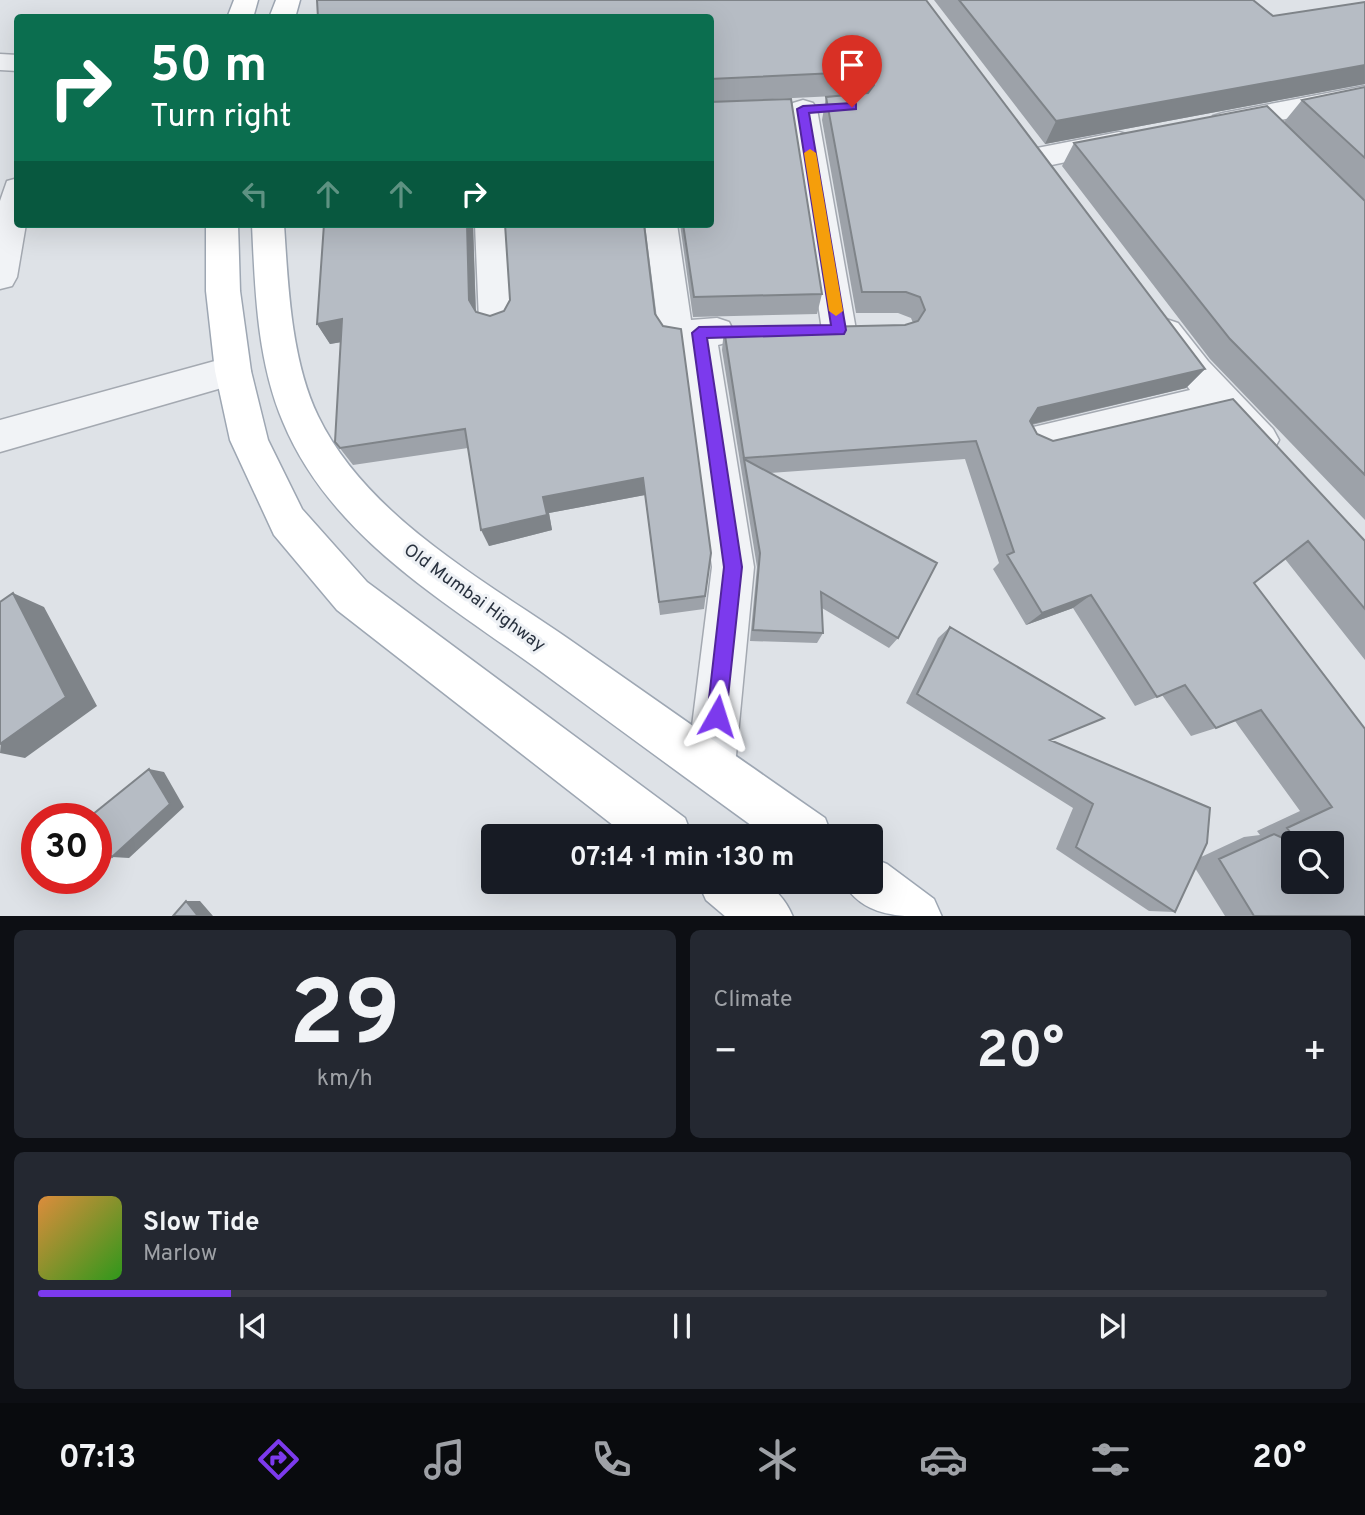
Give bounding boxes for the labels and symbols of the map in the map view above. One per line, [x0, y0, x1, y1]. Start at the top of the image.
pin [822, 35, 882, 107]
street label: Old Mumbai Highway [399, 539, 550, 657]
position arrow [680, 679, 754, 753]
speed limit sign: 30 [21, 803, 112, 894]

